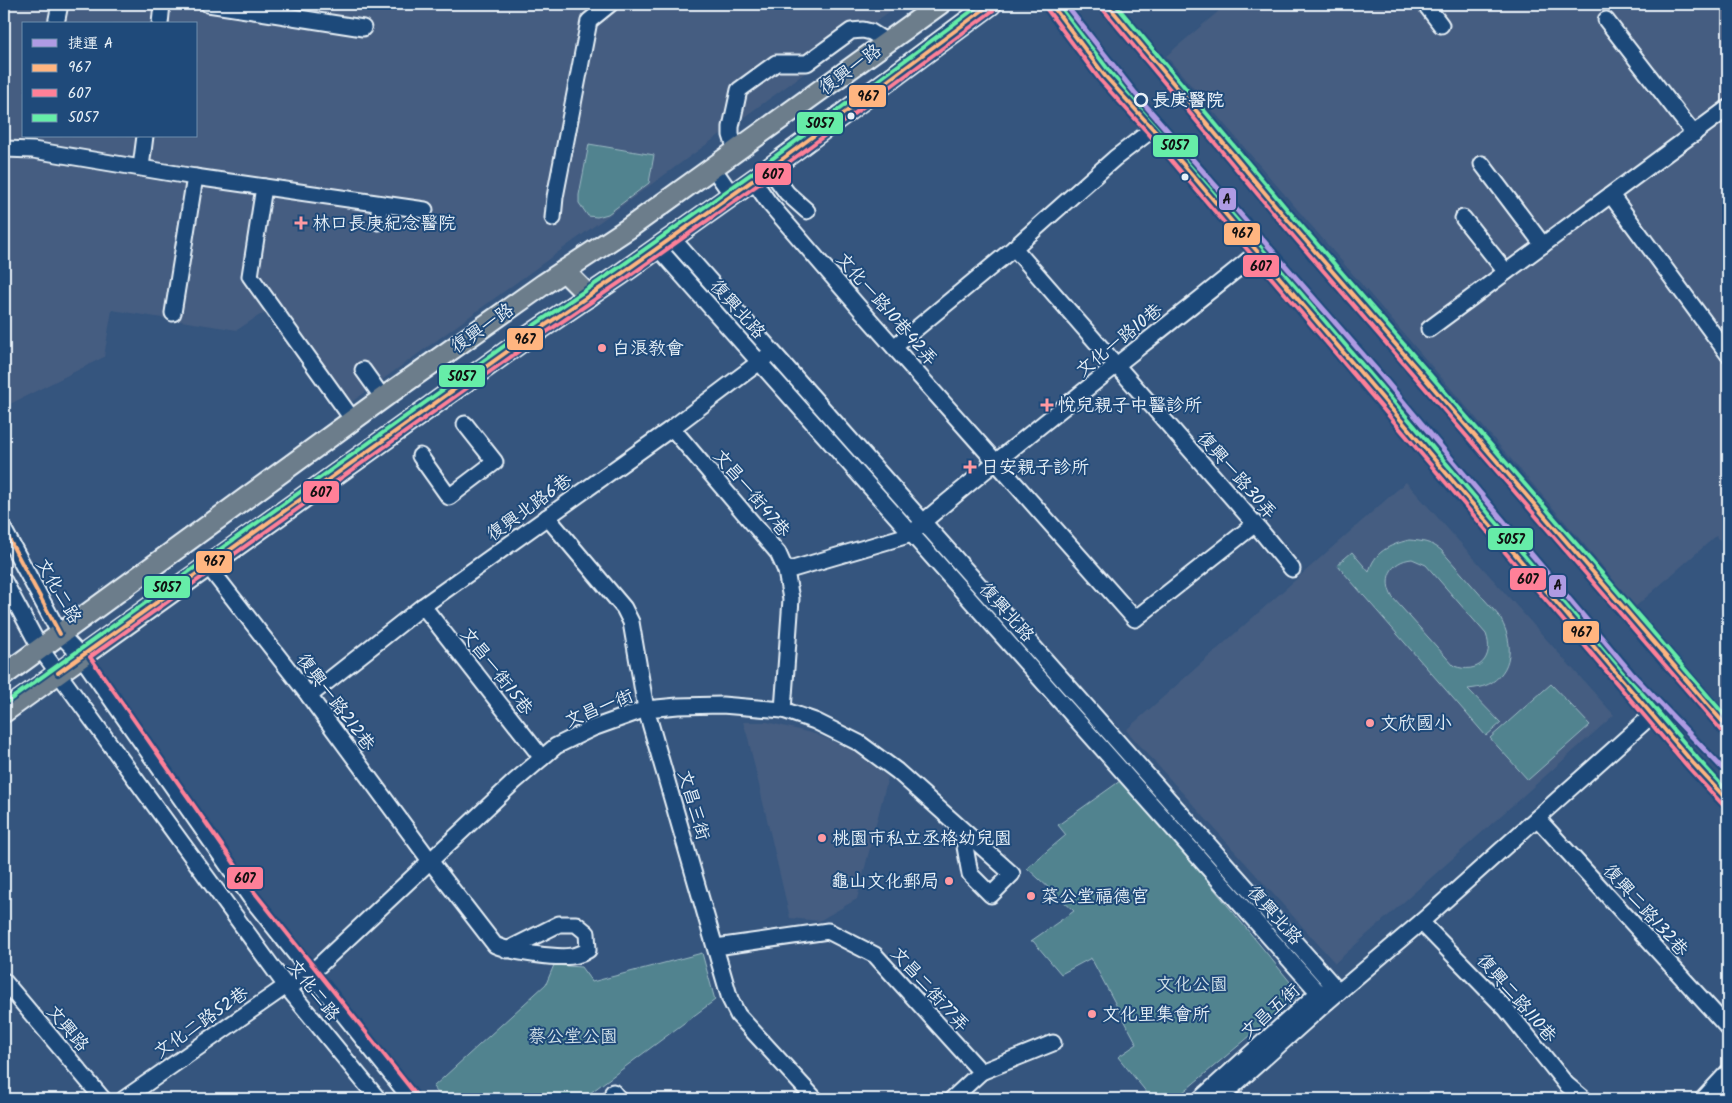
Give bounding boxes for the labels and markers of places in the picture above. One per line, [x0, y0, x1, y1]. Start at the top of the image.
place label: 長庚醫院 [1152, 87, 1224, 116]
marker: 長庚醫院 [1134, 93, 1148, 107]
unlabelled marker [846, 111, 856, 121]
unlabelled marker [1180, 172, 1190, 182]
place label: 林口長庚紀念醫院 [312, 210, 456, 239]
marker: 林口長庚紀念醫院 [294, 216, 308, 230]
place label: 白浪教會 [612, 335, 684, 364]
marker: 白浪教會 [596, 342, 608, 354]
place label: 悅兒親子中醫診所 [1058, 392, 1202, 421]
marker: 悅兒親子中醫診所 [1040, 398, 1054, 412]
place label: 日安親子診所 [981, 454, 1089, 483]
marker: 日安親子診所 [963, 460, 977, 474]
place label: 文欣國小 [1380, 710, 1452, 739]
marker: 文欣國小 [1364, 717, 1376, 729]
place label: 桃園市私立丞格幼兒園 [832, 825, 1012, 854]
marker: 桃園市私立丞格幼兒園 [816, 832, 828, 844]
place label: 龜山文化郵局 [831, 868, 939, 897]
marker: 龜山文化郵局 [943, 875, 955, 887]
place label: 菜公堂福德宮 [1041, 883, 1149, 912]
marker: 菜公堂福德宮 [1025, 890, 1037, 902]
place label: 文化里集會所 [1102, 1001, 1210, 1030]
marker: 文化里集會所 [1086, 1008, 1098, 1020]

